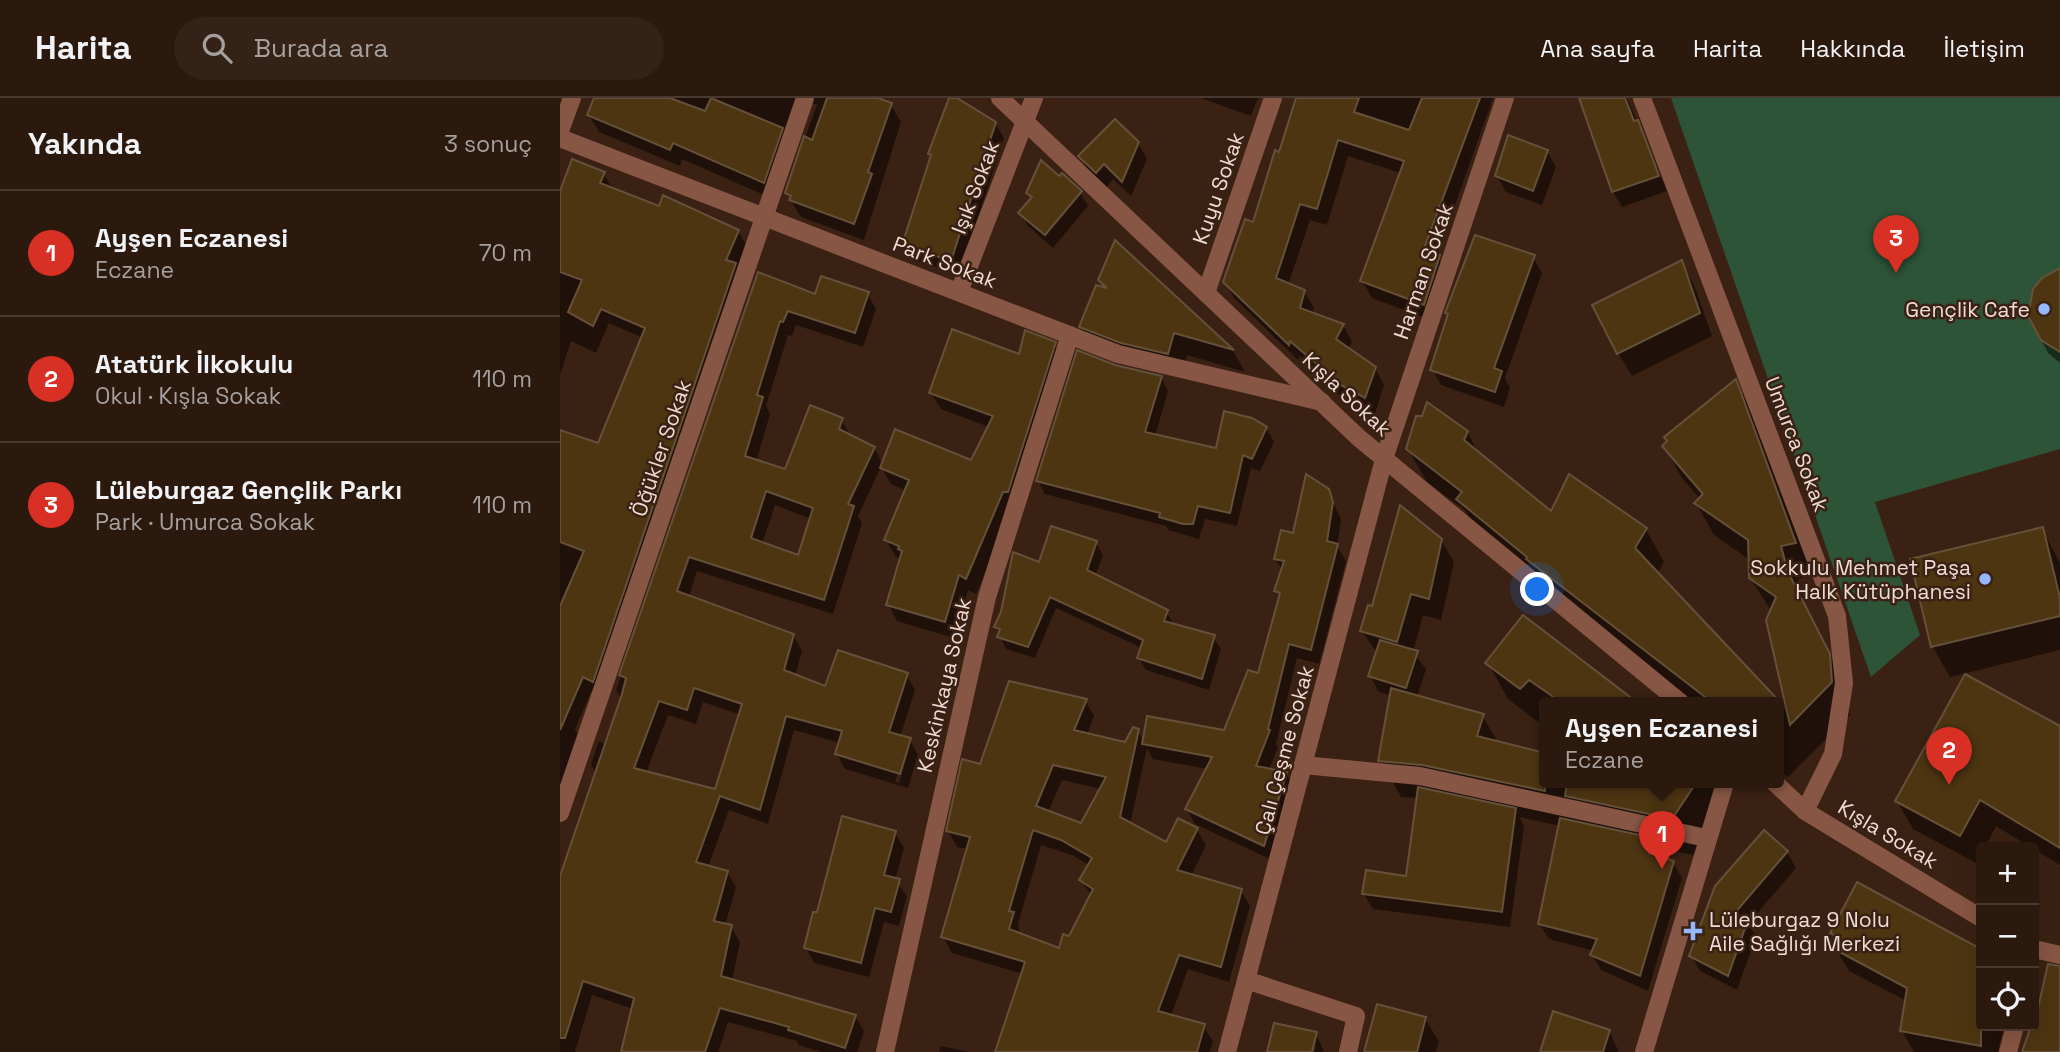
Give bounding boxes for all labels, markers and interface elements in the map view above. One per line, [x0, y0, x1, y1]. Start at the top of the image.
search box [174, 17, 664, 80]
text: Harita [35, 27, 132, 69]
icon: search [198, 29, 236, 67]
text: Burada ara [254, 31, 388, 65]
text: Ana sayfa [1540, 33, 1655, 64]
text: Harita [1693, 33, 1762, 64]
text: Hakkında [1800, 33, 1905, 64]
text: İletişim [1943, 33, 2025, 64]
text: Yakında [28, 124, 141, 163]
street label: Kuyu Sokak [1186, 128, 1250, 248]
text: 3 sonuç [444, 129, 532, 159]
street label: Işık Sokak [945, 136, 1005, 238]
street label: Harman Sokak [1387, 199, 1459, 343]
pin: 3 [1873, 215, 1919, 273]
text: Ayşen Eczanesi [95, 221, 288, 255]
street label: Park Sokak [889, 230, 1001, 294]
text: 1 [46, 238, 56, 268]
text: 70 m [479, 238, 532, 268]
text: Eczane [95, 255, 174, 285]
place label: Gençlik Cafe [1905, 296, 2030, 323]
marker: Gençlik Cafe [2036, 301, 2052, 317]
street label: Kışla Sokak [1297, 346, 1397, 442]
text: Atatürk İlkokulu [95, 347, 293, 381]
text: 2 [44, 364, 58, 394]
text: 110 m [472, 364, 532, 394]
street label: Umurca Sokak [1759, 373, 1835, 515]
street label: Öğükler Sokak [625, 376, 697, 520]
text: Okul · Kışla Sokak [95, 381, 281, 411]
text: Lüleburgaz Gençlik Parkı [95, 473, 402, 507]
text: 3 [44, 490, 58, 520]
text: 110 m [472, 490, 532, 520]
text: Park · Umurca Sokak [95, 507, 315, 537]
place label: Sokkulu Mehmet Paşa Halk Kütüphanesi [1750, 554, 1971, 605]
marker: Sokkulu Mehmet Paşa Halk Kütüphanesi [1977, 571, 1993, 587]
your location [1520, 572, 1554, 606]
street label: Keskinkaya Sokak [911, 595, 977, 775]
street label: Çalı Çeşme Sokak [1248, 662, 1320, 838]
popup [1539, 697, 1784, 788]
text: Ayşen Eczanesi [1565, 711, 1758, 745]
pin: 2 [1926, 727, 1972, 785]
text: Eczane [1565, 745, 1644, 775]
street label: Kışla Sokak [1833, 794, 1943, 874]
pin: 1 [1639, 811, 1685, 869]
map controls [1976, 842, 2039, 1031]
button: + [1976, 842, 2039, 905]
button: − [1976, 905, 2039, 968]
place label: Lüleburgaz 9 Nolu Aile Sağlığı Merkezi [1709, 906, 1900, 957]
marker: Lüleburgaz 9 Nolu Aile Sağlığı Merkezi [1683, 921, 1703, 941]
button: locate [1976, 968, 2039, 1031]

